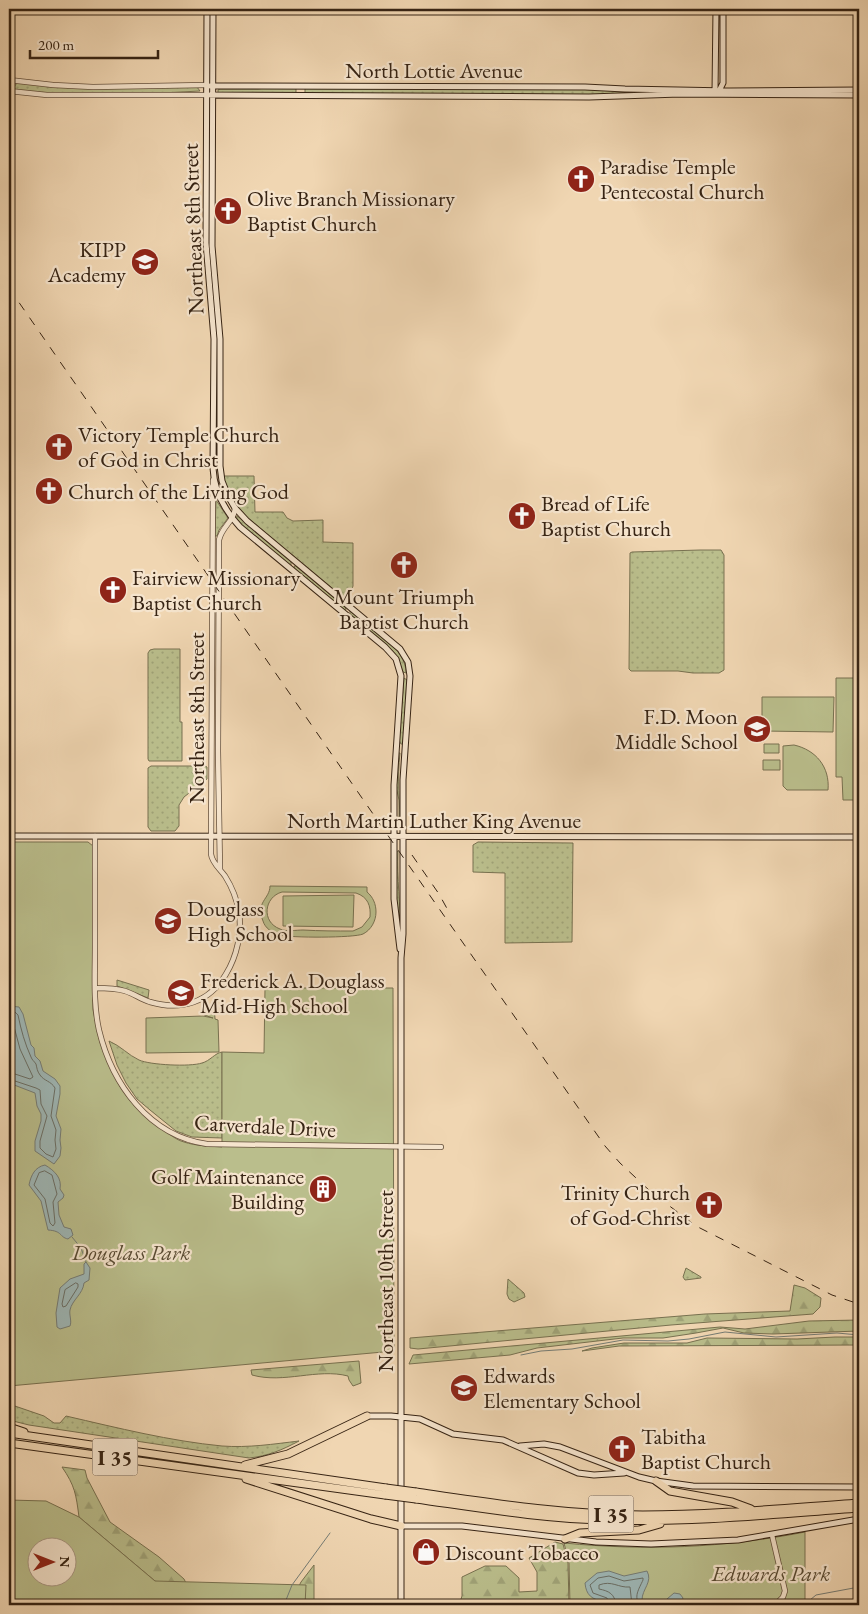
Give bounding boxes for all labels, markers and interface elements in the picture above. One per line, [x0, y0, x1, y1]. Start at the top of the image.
scale bar [30, 28, 158, 60]
text: 200 m [38, 35, 75, 54]
street label: North Lottie Avenue [345, 56, 523, 85]
street label: Northeast 8th Street [176, 143, 210, 315]
place label: Paradise Temple Pentecostal Church [600, 152, 765, 206]
church icon: Paradise Temple Pentecostal Church [566, 164, 596, 194]
place label: Olive Branch Missionary Baptist Church [247, 184, 455, 238]
church icon: Olive Branch Missionary Baptist Church [213, 196, 243, 226]
place label: KIPP Academy [47, 235, 126, 289]
school or university icon: KIPP Academy [130, 247, 160, 277]
place label: Victory Temple Church of God in Christ [78, 420, 280, 474]
church icon: Victory Temple Church of God in Christ [44, 432, 74, 462]
church icon: Church of the Living God [34, 476, 64, 506]
place label: Church of the Living God [68, 477, 290, 506]
place label: Bread of Life Baptist Church [541, 489, 671, 543]
church icon: Bread of Life Baptist Church [507, 501, 537, 531]
church icon: Mount Triumph Baptist Church [389, 550, 419, 580]
place label: Fairview Missionary Baptist Church [132, 563, 301, 617]
church icon: Fairview Missionary Baptist Church [98, 575, 128, 605]
place label: Mount Triumph Baptist Church [333, 582, 475, 636]
street label: Northeast 8th Street [182, 632, 211, 804]
place label: F.D. Moon Middle School [615, 702, 738, 756]
school or university icon: F.D. Moon Middle School [742, 714, 772, 744]
street label: North Martin Luther King Avenue [287, 806, 582, 835]
place label: Douglass High School [187, 894, 293, 948]
school or university icon: Douglass High School [153, 906, 183, 936]
place label: Frederick A. Douglass Mid-High School [200, 966, 385, 1020]
school or university icon: Frederick A. Douglass Mid-High School [166, 978, 196, 1008]
street label: Carverdale Drive [193, 1108, 337, 1144]
place label: Golf Maintenance Building [151, 1162, 304, 1216]
building icon: Golf Maintenance Building [308, 1174, 338, 1204]
place label: Trinity Church of God-Christ [561, 1178, 690, 1232]
street label: Northeast 10th Street [371, 1190, 400, 1372]
church icon: Trinity Church of God-Christ [694, 1190, 724, 1220]
park label: Douglass Park [71, 1238, 190, 1267]
place label: Edwards Elementary School [483, 1361, 641, 1415]
school or university icon: Edwards Elementary School [449, 1373, 479, 1403]
place label: Tabitha Baptist Church [641, 1422, 771, 1476]
church icon: Tabitha Baptist Church [607, 1434, 637, 1464]
road number: I 35 [92, 1438, 138, 1475]
road number: I 35 [588, 1496, 634, 1532]
north arrow [28, 1536, 78, 1586]
shop icon: Discount Tobacco [411, 1537, 441, 1567]
place label: Discount Tobacco [445, 1538, 599, 1567]
text: N [56, 1556, 74, 1568]
park label: Edwards Park [711, 1559, 830, 1588]

